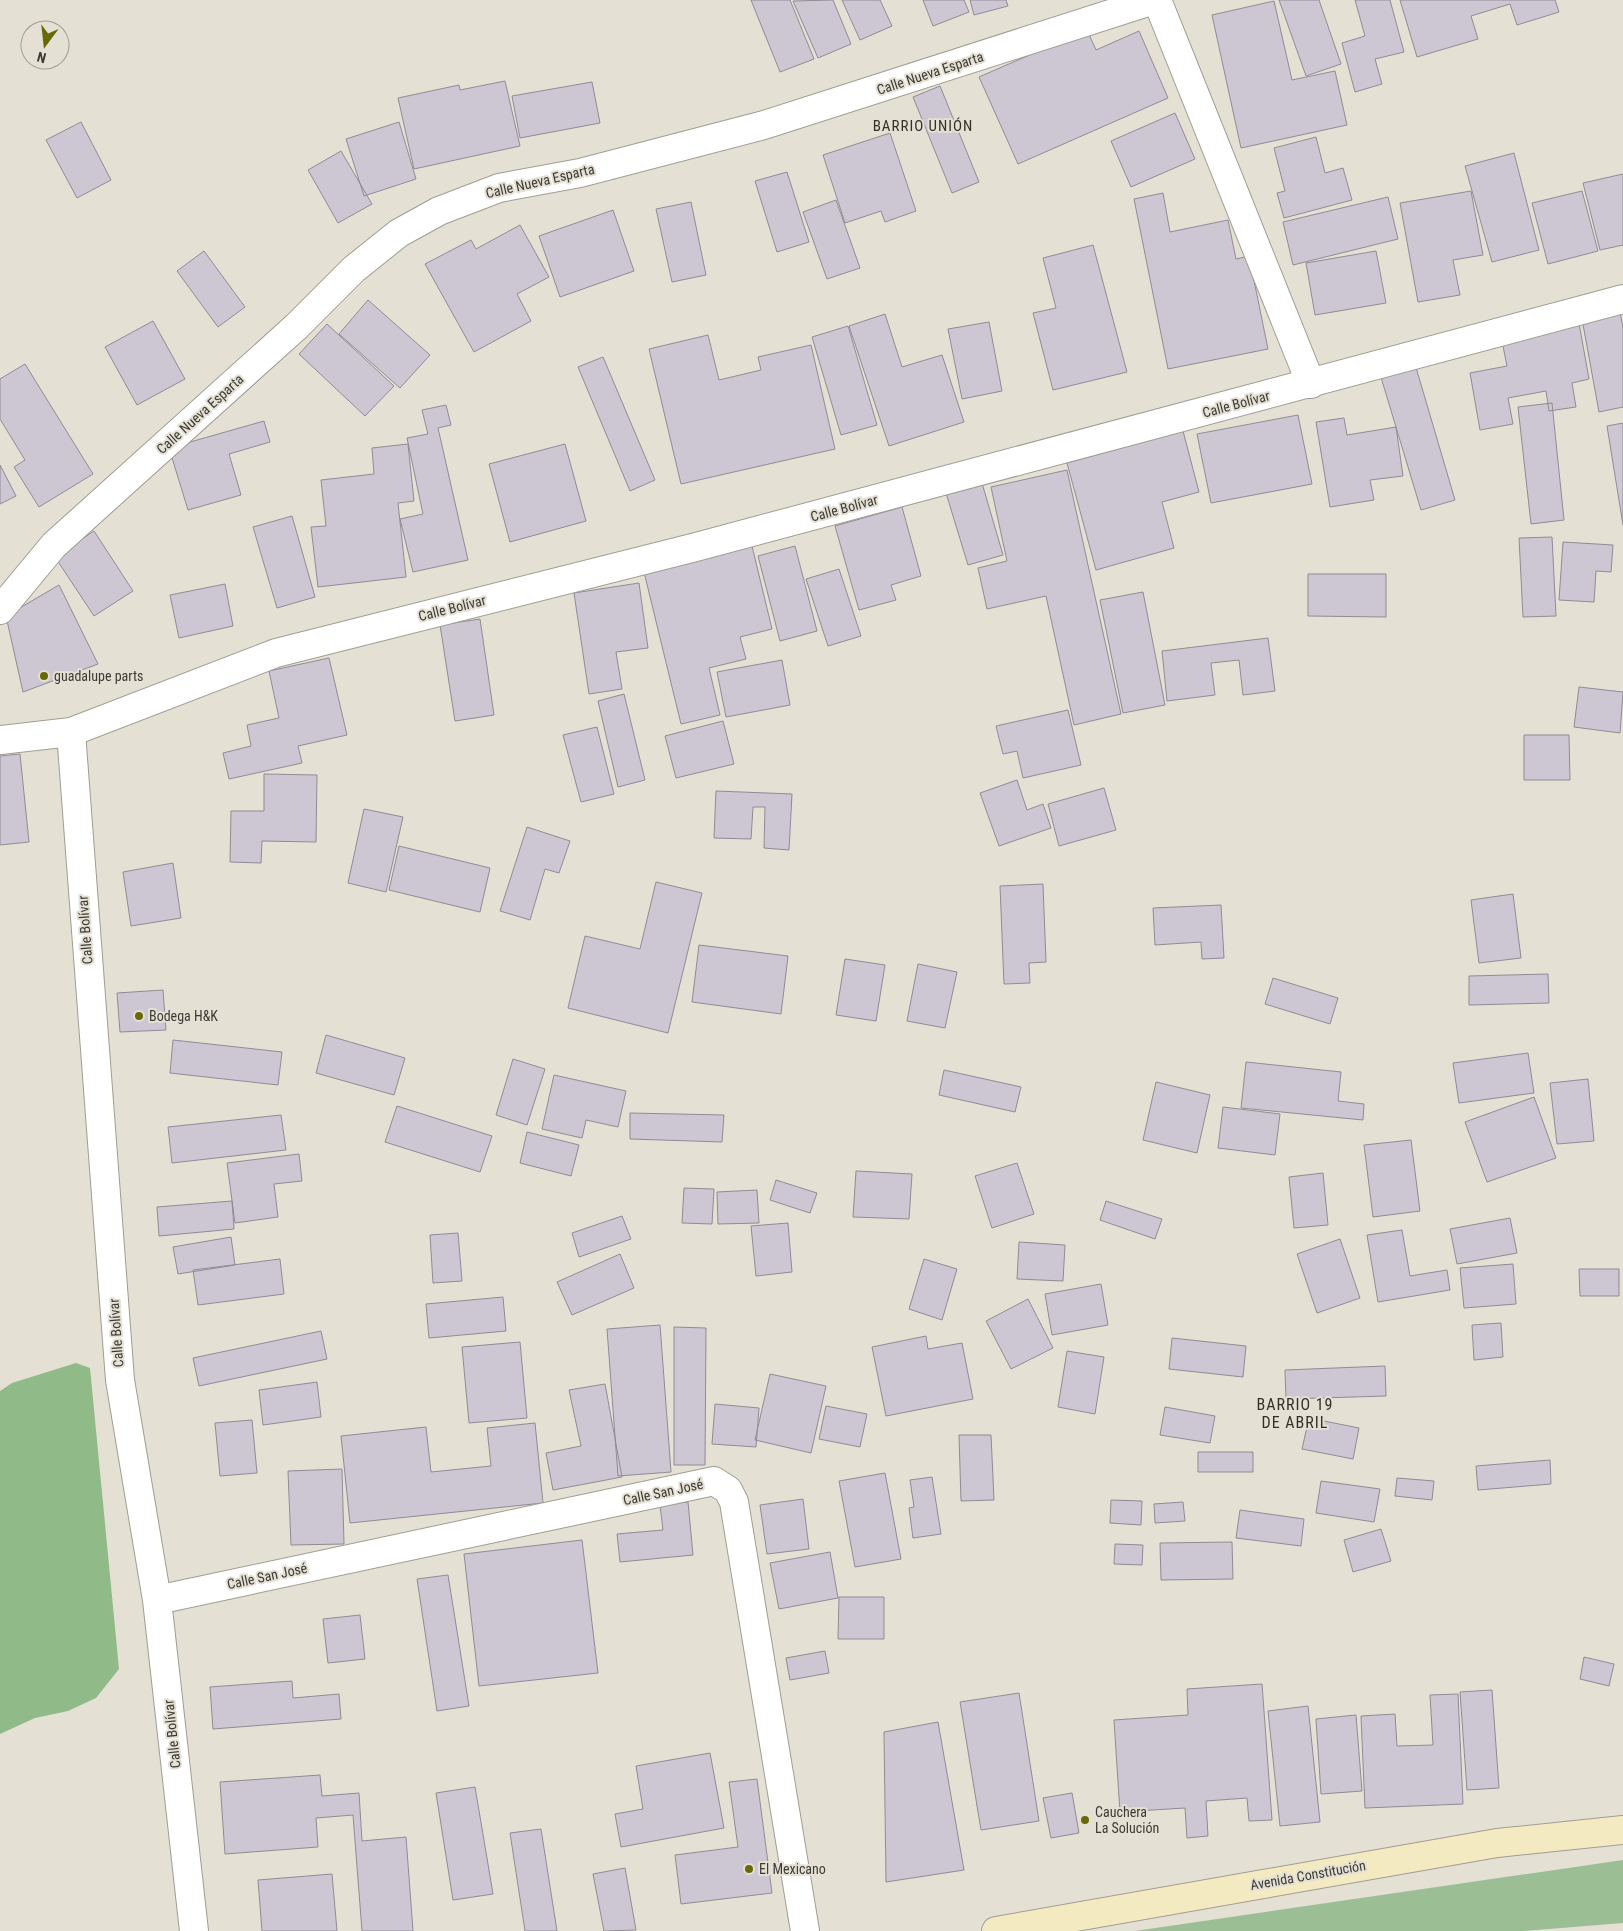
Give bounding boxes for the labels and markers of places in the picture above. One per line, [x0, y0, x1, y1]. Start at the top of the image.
place label: guadalupe parts [54, 668, 143, 684]
marker: guadalupe parts [38, 670, 50, 682]
place label: Bodega H&K [149, 1008, 218, 1024]
marker: Bodega H&K [133, 1010, 145, 1022]
place label: Cauchera La Solución [1095, 1804, 1159, 1836]
marker: Cauchera La Solución [1079, 1814, 1091, 1826]
place label: El Mexicano [759, 1861, 826, 1877]
marker: El Mexicano [743, 1863, 755, 1875]

